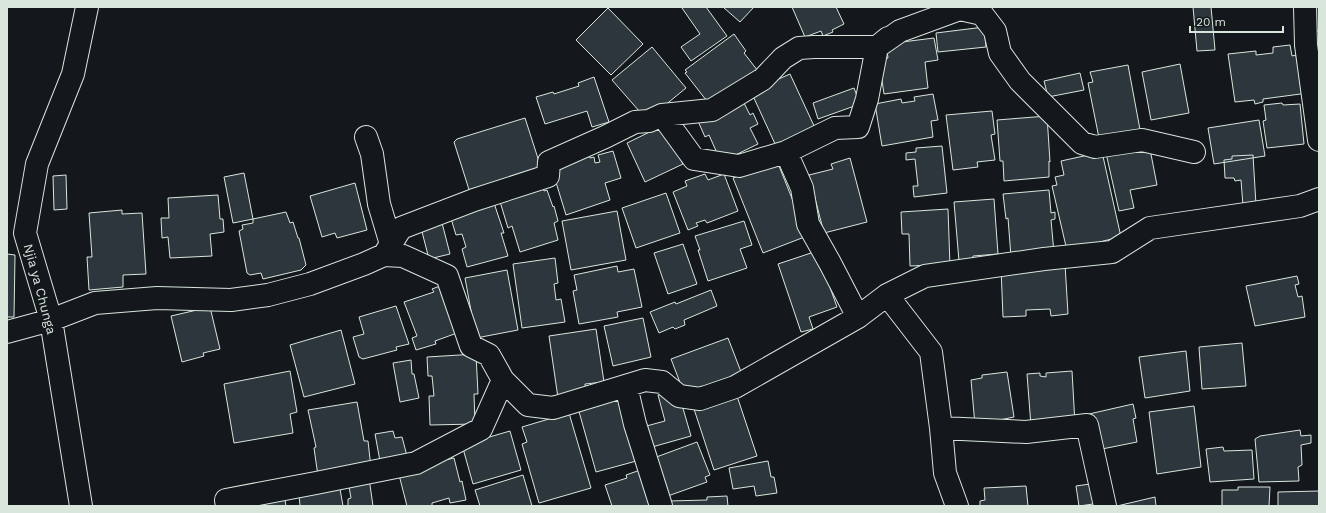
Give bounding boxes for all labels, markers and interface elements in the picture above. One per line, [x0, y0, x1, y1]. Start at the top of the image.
scale bar [1190, 8, 1283, 34]
text: 20 m [1196, 15, 1226, 29]
street label: Njia ya Chunga [21, 242, 59, 336]

